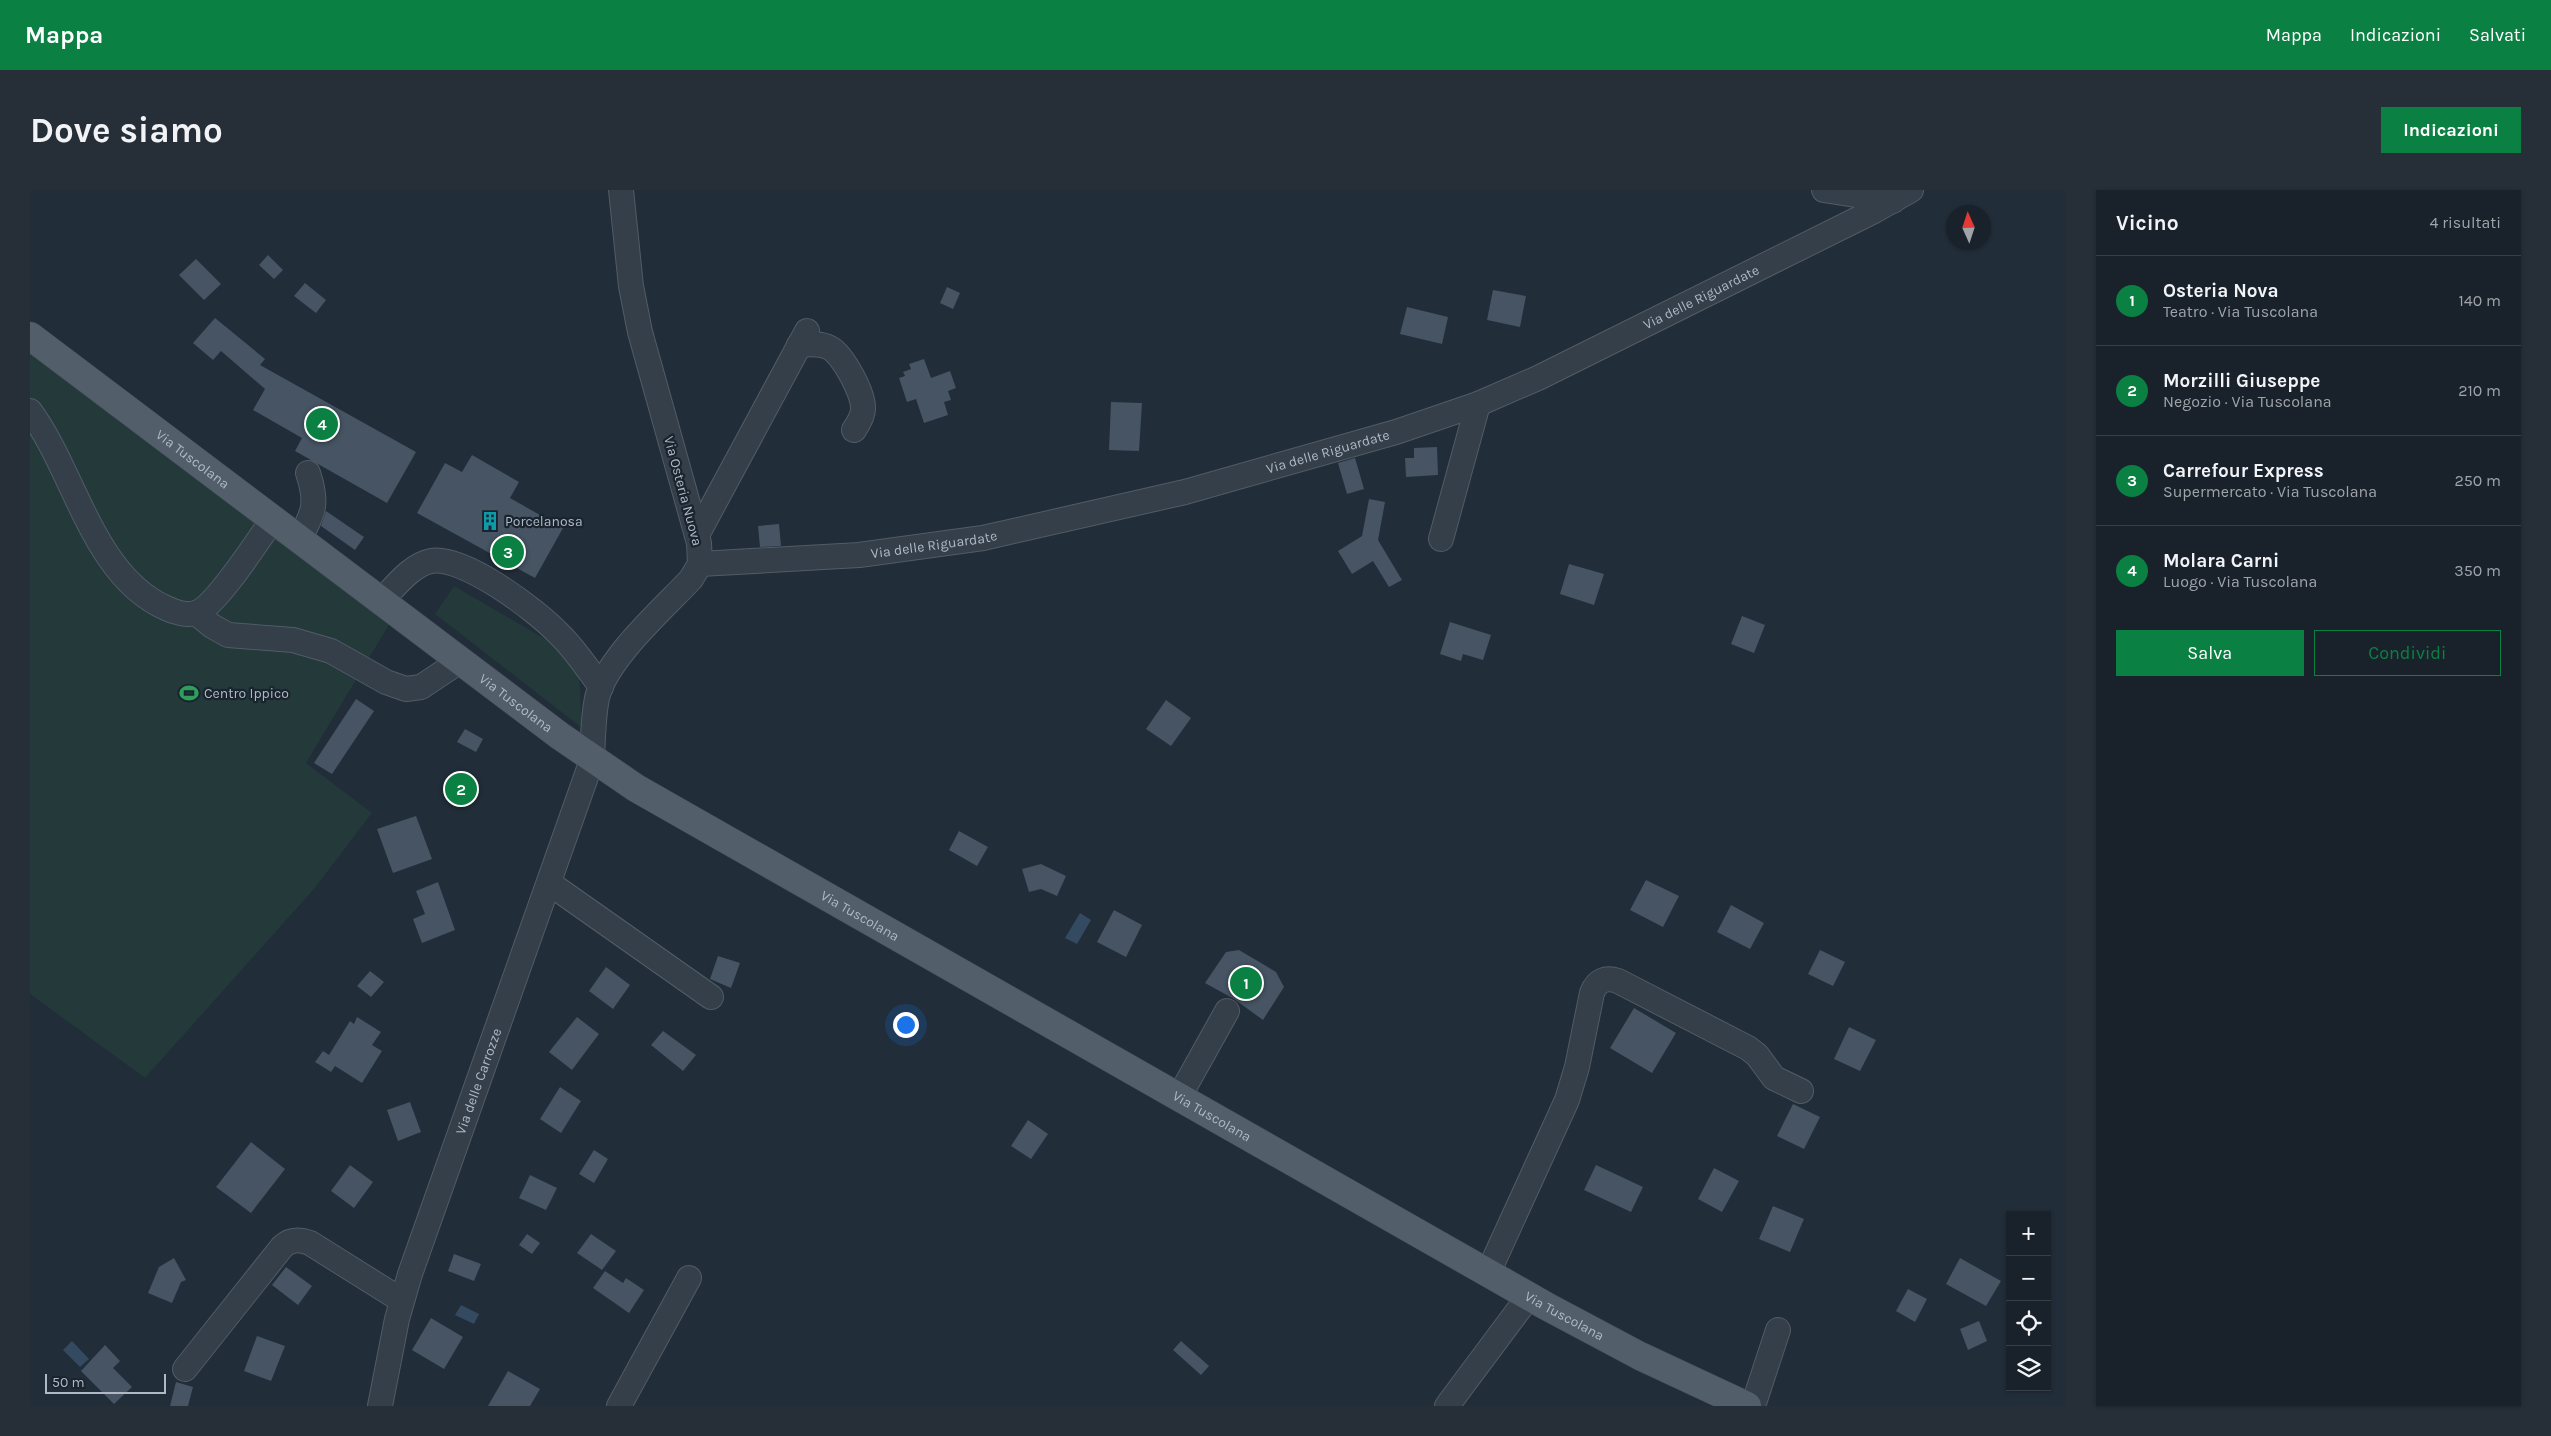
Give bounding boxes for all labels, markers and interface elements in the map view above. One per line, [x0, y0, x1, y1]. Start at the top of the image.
text: Mappa [25, 21, 103, 49]
text: Mappa [2266, 24, 2322, 46]
text: Indicazioni [2350, 24, 2441, 46]
text: Salvati [2469, 24, 2526, 46]
button: Indicazioni [2381, 107, 2521, 153]
text: Dove siamo [30, 110, 223, 151]
north arrow [1946, 205, 1991, 250]
text: Vicino [2116, 211, 2179, 235]
text: 4 risultati [2430, 213, 2501, 232]
street label: Via delle Riguardate [1640, 261, 1762, 333]
text: Osteria Nova [2163, 280, 2279, 302]
text: 1 [2129, 291, 2135, 310]
text: 140 m [2459, 291, 2501, 310]
text: Teatro · Via Tuscolana [2163, 302, 2318, 321]
text: Morzilli Giuseppe [2163, 370, 2320, 392]
text: 2 [2127, 381, 2137, 400]
text: 210 m [2458, 381, 2501, 400]
text: Negozio · Via Tuscolana [2163, 392, 2332, 411]
pin: 4 [306, 405, 338, 443]
street label: Via Tuscolana [153, 426, 233, 492]
street label: Via delle Riguardate [1264, 426, 1391, 477]
street label: Via Osteria Nuova [660, 434, 706, 548]
text: Carrefour Express [2163, 460, 2324, 482]
text: 3 [2127, 471, 2137, 490]
text: 250 m [2454, 471, 2501, 490]
text: Supermercato · Via Tuscolana [2163, 482, 2377, 501]
building icon: Porcelanosa [479, 510, 501, 532]
place label: Porcelanosa [505, 513, 583, 530]
street label: Via delle Riguardate [870, 527, 999, 562]
pin: 3 [492, 533, 524, 571]
text: Molara Carni [2163, 550, 2279, 572]
text: 4 [2127, 561, 2137, 580]
text: 350 m [2454, 561, 2501, 580]
text: Luogo · Via Tuscolana [2163, 572, 2317, 591]
button: Salva [2116, 630, 2304, 676]
button: Condividi [2314, 630, 2501, 676]
street label: Via Tuscolana [476, 670, 556, 736]
sports icon: Centro Ippico [178, 682, 200, 704]
place label: Centro Ippico [204, 685, 289, 702]
pin: 2 [445, 770, 477, 808]
street label: Via Tuscolana [818, 887, 902, 945]
pin: 1 [1230, 964, 1262, 1002]
your location [893, 1012, 919, 1038]
street label: Via delle Carrozze [452, 1026, 505, 1137]
street label: Via Tuscolana [1170, 1087, 1254, 1145]
map controls [2006, 1211, 2051, 1391]
button: + [2006, 1211, 2051, 1256]
button: − [2006, 1256, 2051, 1301]
street label: Via Tuscolana [1522, 1287, 1607, 1344]
button: locate [2006, 1301, 2051, 1346]
button: layers [2006, 1346, 2051, 1391]
scale bar [45, 1371, 166, 1394]
text: 50 m [52, 1374, 85, 1391]

